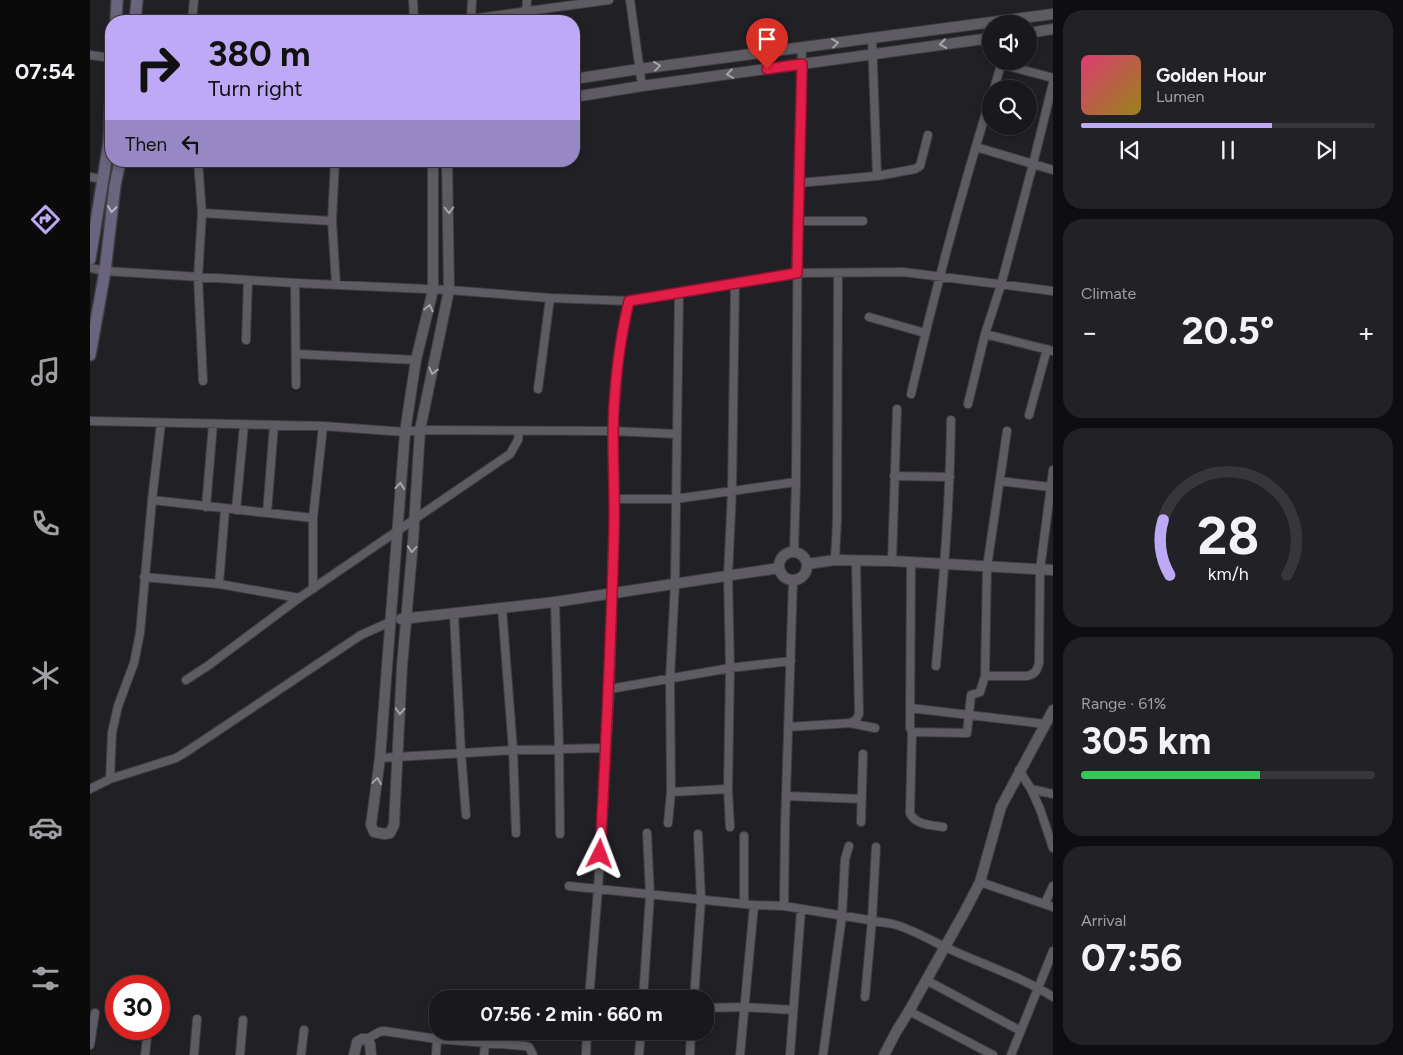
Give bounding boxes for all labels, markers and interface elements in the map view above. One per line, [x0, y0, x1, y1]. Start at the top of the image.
map controls [982, 15, 1037, 135]
button: sound [982, 15, 1037, 70]
pin [746, 18, 788, 69]
icon: arrive [753, 25, 781, 53]
text: 380 m [208, 33, 310, 75]
icon: right [125, 35, 190, 100]
one-way arrow [831, 38, 839, 49]
one-way arrow [939, 39, 947, 49]
text: 07:54 [15, 58, 75, 85]
one-way arrow [652, 62, 661, 72]
text: Golden Hour [1156, 64, 1266, 87]
one-way arrow [726, 68, 734, 79]
text: Turn right [208, 75, 303, 102]
button: search [982, 80, 1037, 135]
text: Lumen [1156, 87, 1205, 106]
icon: left [177, 130, 205, 158]
text: Then [125, 133, 167, 156]
icon: previous [1116, 136, 1144, 164]
icon: pause [1214, 136, 1242, 164]
icon: next [1312, 136, 1340, 164]
icon: directions [28, 202, 63, 237]
one-way arrow [107, 206, 118, 214]
one-way arrow [443, 206, 454, 214]
text: Climate [1081, 284, 1136, 303]
one-way arrow [423, 304, 434, 313]
text: 20.5° [1182, 308, 1274, 354]
text: − [1081, 315, 1098, 349]
text: + [1358, 315, 1375, 349]
icon: music [28, 354, 63, 389]
one-way arrow [428, 366, 439, 375]
one-way arrow [395, 482, 406, 490]
text: 28 [1197, 505, 1259, 567]
icon: phone [28, 506, 63, 541]
one-way arrow [407, 545, 418, 553]
text: km/h [1208, 563, 1248, 584]
icon: climate [28, 658, 63, 693]
text: Range · 61% [1081, 694, 1166, 713]
one-way arrow [394, 707, 405, 715]
text: 305 km [1081, 718, 1211, 764]
one-way arrow [371, 776, 382, 784]
icon: car [28, 810, 63, 845]
position arrow [573, 827, 625, 879]
text: Arrival [1081, 911, 1126, 930]
text: 07:56 [1081, 935, 1182, 981]
icon: filters [28, 961, 63, 996]
speed limit sign: 30 [105, 975, 170, 1040]
text: 07:56 · 2 min · 660 m [481, 1003, 662, 1026]

